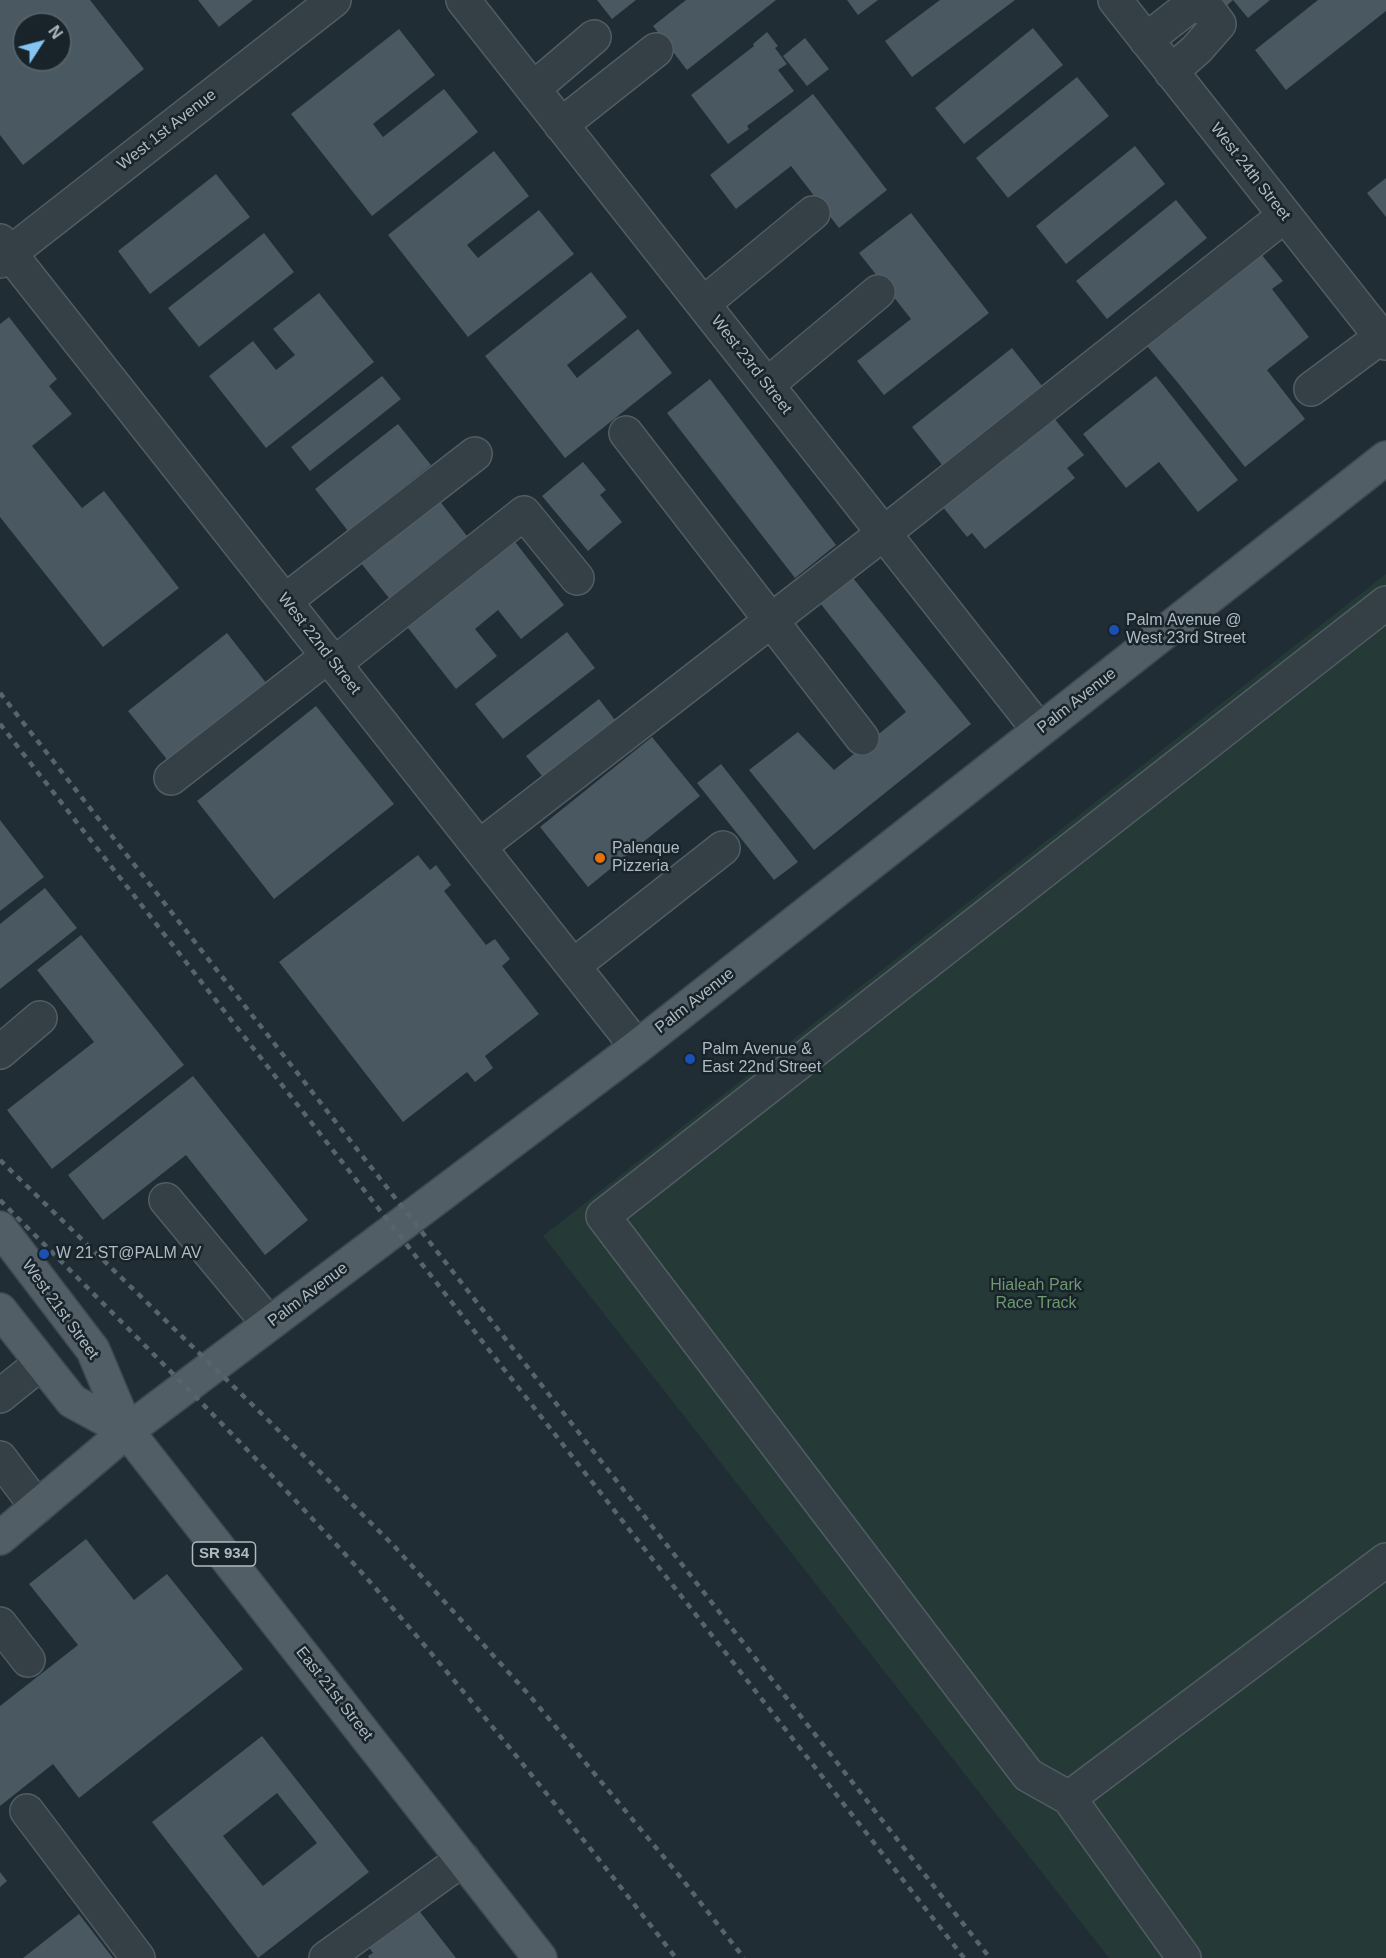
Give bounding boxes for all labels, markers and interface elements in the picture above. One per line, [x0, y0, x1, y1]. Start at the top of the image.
north arrow [12, 12, 72, 72]
text: N [45, 23, 66, 42]
street label: West 1st Avenue [114, 85, 220, 175]
street label: West 24th Street [1206, 119, 1294, 225]
street label: West 23rd Street [707, 312, 795, 418]
street label: West 22nd Street [273, 589, 365, 699]
place label: Palm Avenue @ West 23rd Street [1126, 611, 1246, 649]
marker: Palm Avenue @ West 23rd Street [1107, 623, 1121, 637]
street label: Palm Avenue [1034, 664, 1120, 738]
place label: Palenque Pizzeria [612, 839, 680, 877]
marker: Palenque Pizzeria [593, 851, 607, 865]
street label: Palm Avenue [652, 964, 738, 1038]
place label: Palm Avenue & East 22nd Street [702, 1040, 821, 1078]
marker: Palm Avenue & East 22nd Street [683, 1052, 697, 1066]
place label: W 21 ST@PALM AV [56, 1244, 201, 1264]
marker: W 21 ST@PALM AV [37, 1247, 51, 1261]
street label: West 21st Street [18, 1257, 102, 1363]
street label: Palm Avenue [264, 1259, 352, 1331]
park label: Hialeah Park Race Track [990, 1276, 1082, 1314]
road number: SR 934 [192, 1542, 256, 1566]
street label: East 21st Street [291, 1643, 377, 1745]

